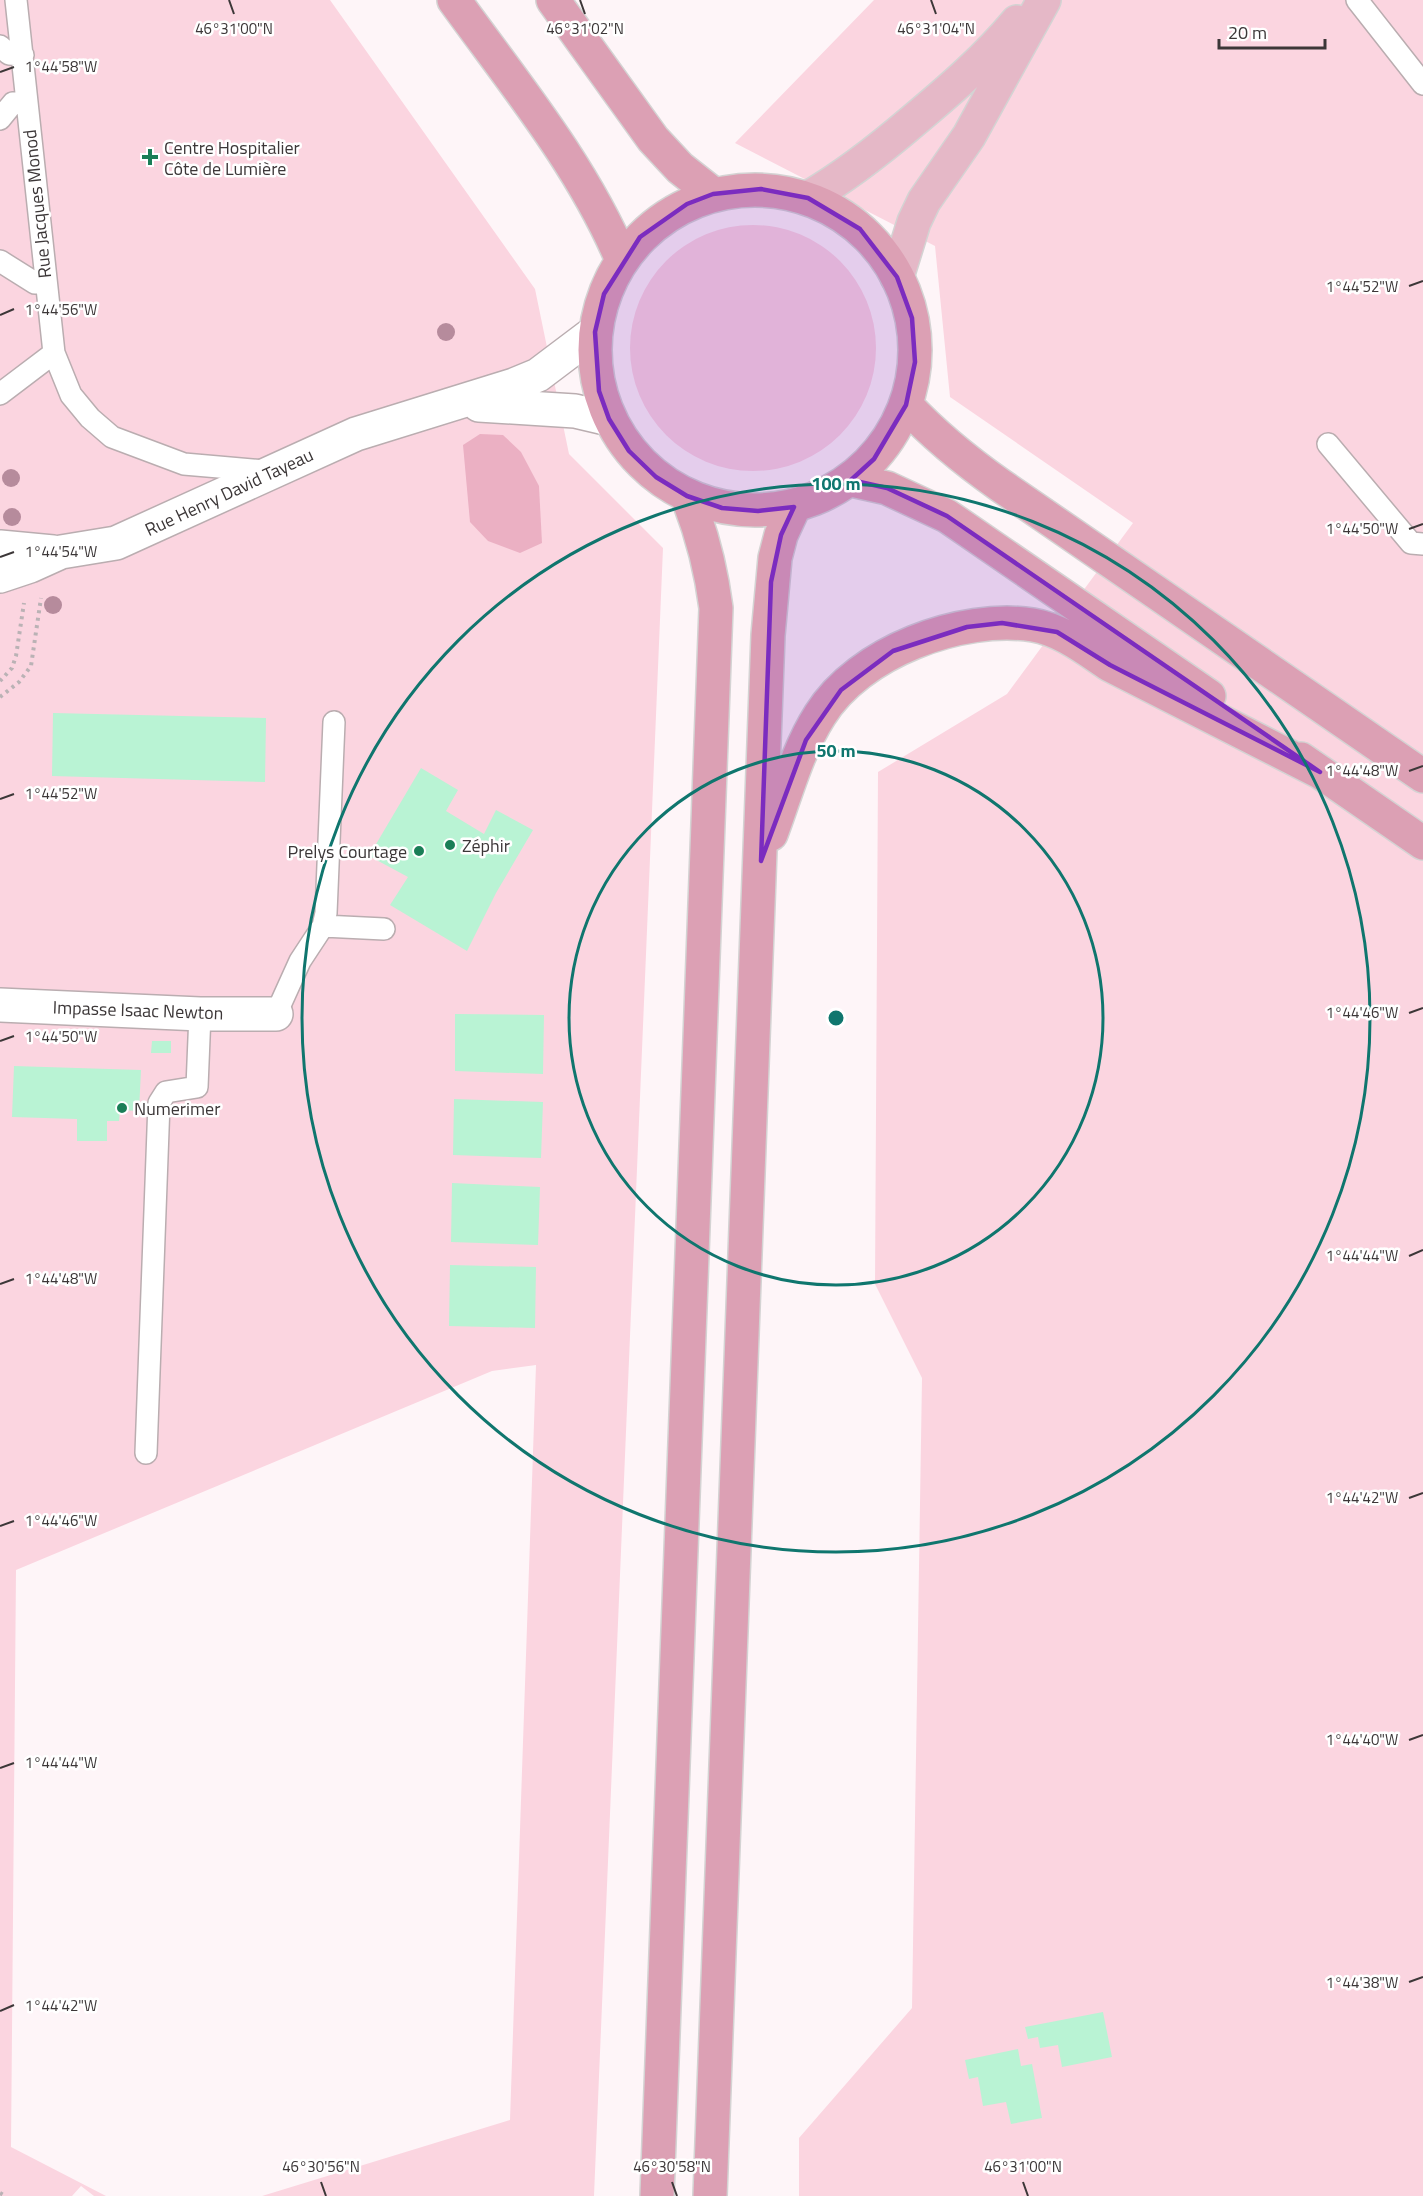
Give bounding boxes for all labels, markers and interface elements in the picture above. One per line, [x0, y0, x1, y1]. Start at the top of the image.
scale bar [1219, 12, 1326, 50]
text: 46°31'00"N [195, 17, 273, 40]
text: 46°31'02"N [546, 17, 624, 40]
text: 46°31'04"N [897, 17, 975, 40]
text: 20 m [1228, 19, 1267, 46]
text: 1°44'58"W [25, 55, 97, 78]
street label: Rue Jacques Monod [16, 128, 58, 280]
place label: Centre Hospitalier Côte de Lumière [164, 134, 300, 182]
marker: Centre Hospitalier Côte de Lumière [141, 148, 159, 166]
text: 1°44'52"W [1326, 275, 1398, 298]
text: 1°44'56"W [25, 298, 97, 321]
street label: Rue Henry David Tayeau [140, 441, 318, 543]
text: 100 m [811, 470, 861, 497]
text: 1°44'50"W [1326, 517, 1398, 540]
text: 1°44'54"W [25, 540, 97, 563]
text: 50 m [816, 737, 856, 764]
text: 1°44'48"W [1326, 759, 1398, 782]
text: 1°44'52"W [25, 782, 97, 805]
place label: Zéphir [462, 832, 510, 859]
place label: Prelys Courtage [288, 838, 407, 865]
marker: Zéphir [443, 838, 457, 852]
marker: Prelys Courtage [412, 844, 426, 858]
street label: Impasse Isaac Newton [52, 994, 224, 1026]
text: 1°44'46"W [1326, 1001, 1398, 1024]
centre of rings [826, 1008, 846, 1028]
text: 1°44'50"W [25, 1025, 97, 1048]
place label: Numerimer [134, 1095, 220, 1122]
marker: Numerimer [115, 1101, 129, 1115]
text: 1°44'44"W [1326, 1244, 1398, 1267]
text: 1°44'48"W [25, 1267, 97, 1290]
text: 1°44'42"W [1326, 1486, 1398, 1509]
text: 1°44'46"W [25, 1509, 97, 1532]
text: 1°44'40"W [1326, 1728, 1398, 1751]
text: 1°44'44"W [25, 1751, 97, 1774]
text: 1°44'38"W [1326, 1971, 1398, 1994]
text: 1°44'42"W [25, 1994, 97, 2017]
text: 46°30'56"N [282, 2155, 360, 2178]
text: 46°30'58"N [633, 2155, 711, 2178]
text: 46°31'00"N [984, 2155, 1062, 2178]

